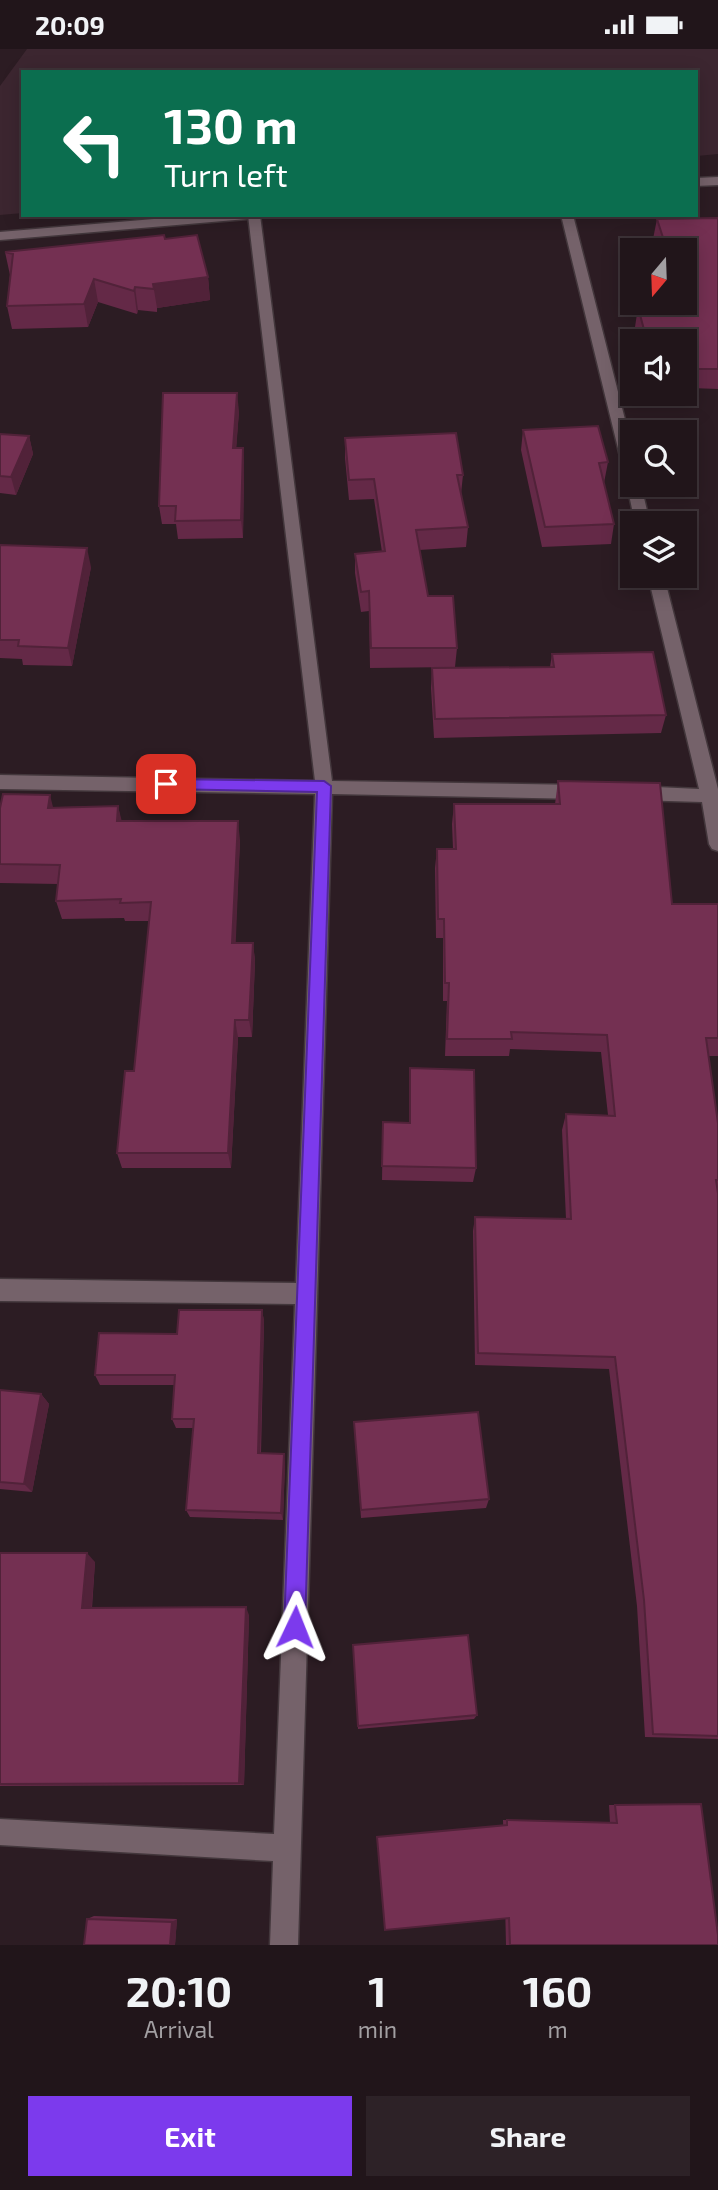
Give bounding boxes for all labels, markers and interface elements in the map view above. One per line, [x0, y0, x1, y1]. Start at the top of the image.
text: 20:09 [35, 9, 105, 40]
text: 130 m [164, 95, 298, 154]
icon: left [49, 98, 140, 189]
text: Turn left [164, 155, 288, 193]
north arrow [620, 238, 696, 315]
map controls [620, 238, 697, 588]
button: sound [620, 329, 697, 406]
button: search [620, 420, 697, 497]
button: layers [620, 511, 697, 588]
pin [136, 754, 196, 814]
icon: arrive [147, 765, 185, 803]
position arrow [258, 1590, 332, 1664]
text: 20:10 [126, 1965, 232, 2015]
text: 1 [368, 1965, 387, 2015]
text: 160 [523, 1965, 592, 2015]
text: Arrival [144, 2015, 214, 2043]
text: min [358, 2015, 397, 2043]
text: m [547, 2015, 568, 2043]
button: Exit [28, 2096, 352, 2176]
button: Share [366, 2096, 690, 2176]

